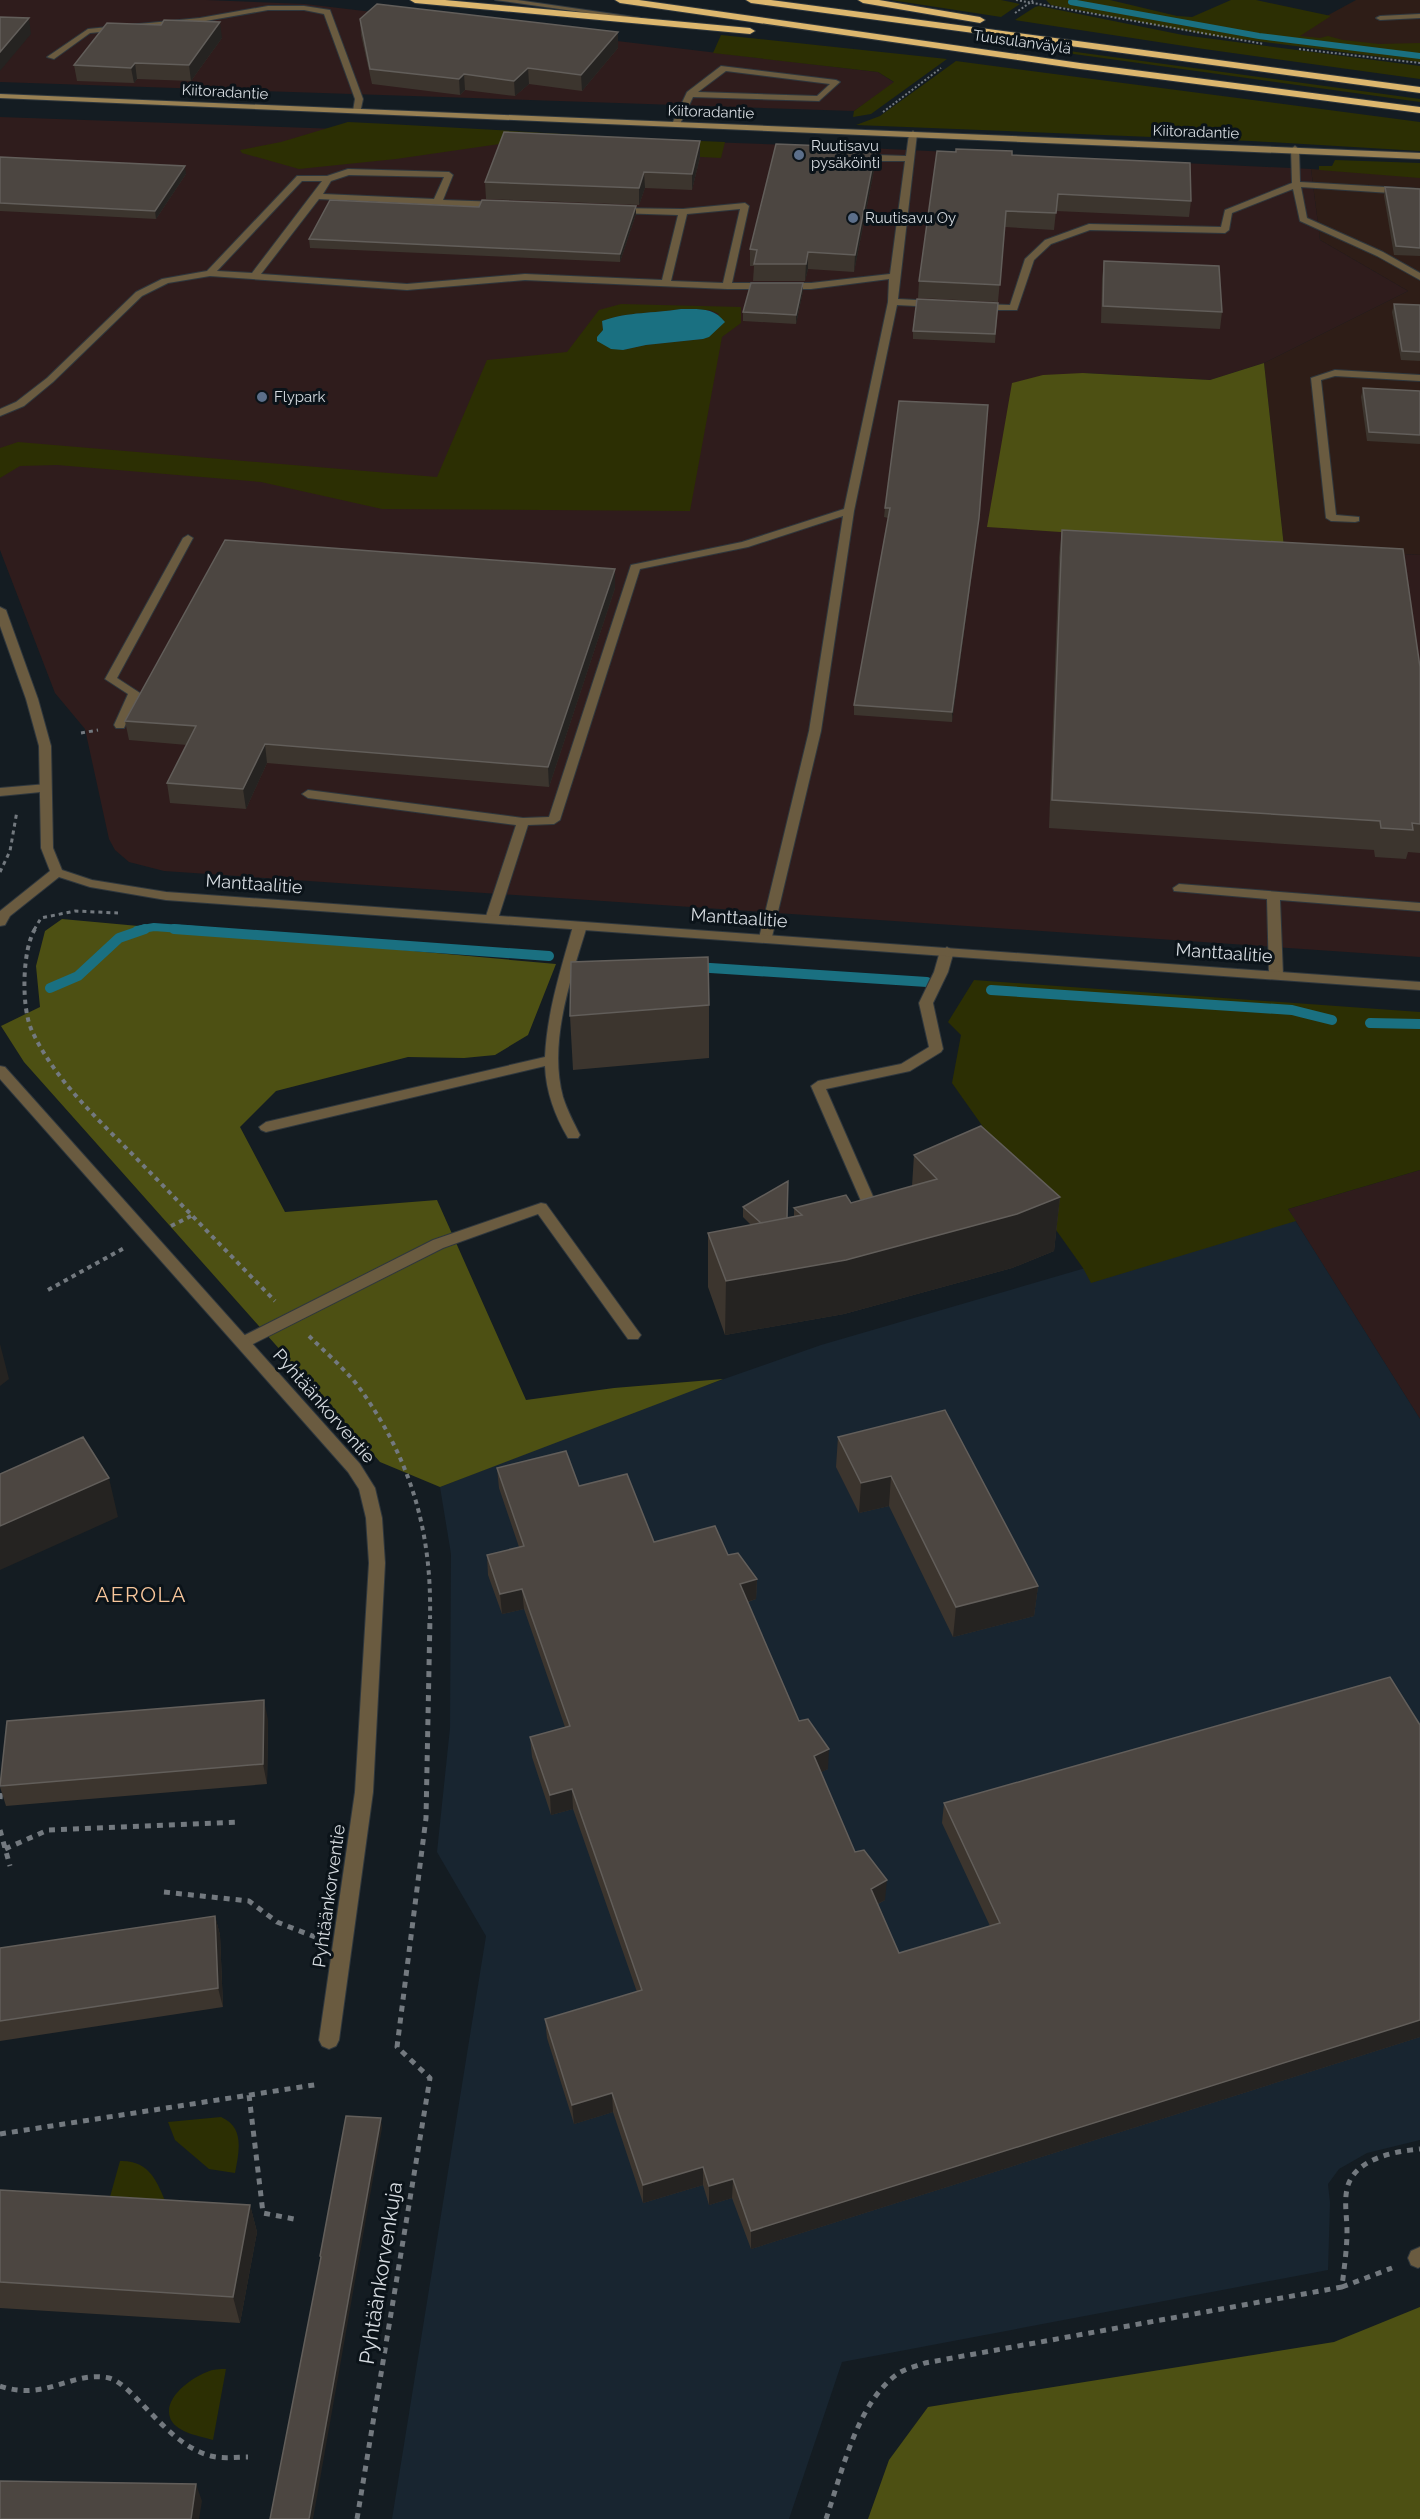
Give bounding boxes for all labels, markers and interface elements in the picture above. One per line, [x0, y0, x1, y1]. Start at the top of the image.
street label: Tuusulanväylä [972, 26, 1072, 58]
street label: Kiitoradantie [181, 81, 269, 103]
street label: Kiitoradantie [667, 101, 755, 123]
street label: Kiitoradantie [1152, 121, 1240, 143]
place label: Ruutisavu pysäköinti [811, 137, 880, 172]
marker: Ruutisavu pysäköinti [792, 148, 806, 162]
place label: Ruutisavu Oy [865, 209, 956, 227]
marker: Ruutisavu Oy [846, 211, 860, 225]
place label: Flypark [274, 388, 325, 406]
marker: Flypark [255, 390, 269, 404]
street label: Manttaalitie [205, 870, 304, 897]
street label: Manttaalitie [690, 904, 789, 931]
street label: Manttaalitie [1175, 939, 1274, 966]
street label: Pyhtäänkorventie [269, 1344, 380, 1467]
district label: AEROLA [95, 1582, 187, 1607]
street label: Pyhtäänkorventie [308, 1823, 349, 1969]
street label: Pyhtäänkorvenkuja [354, 2180, 407, 2366]

